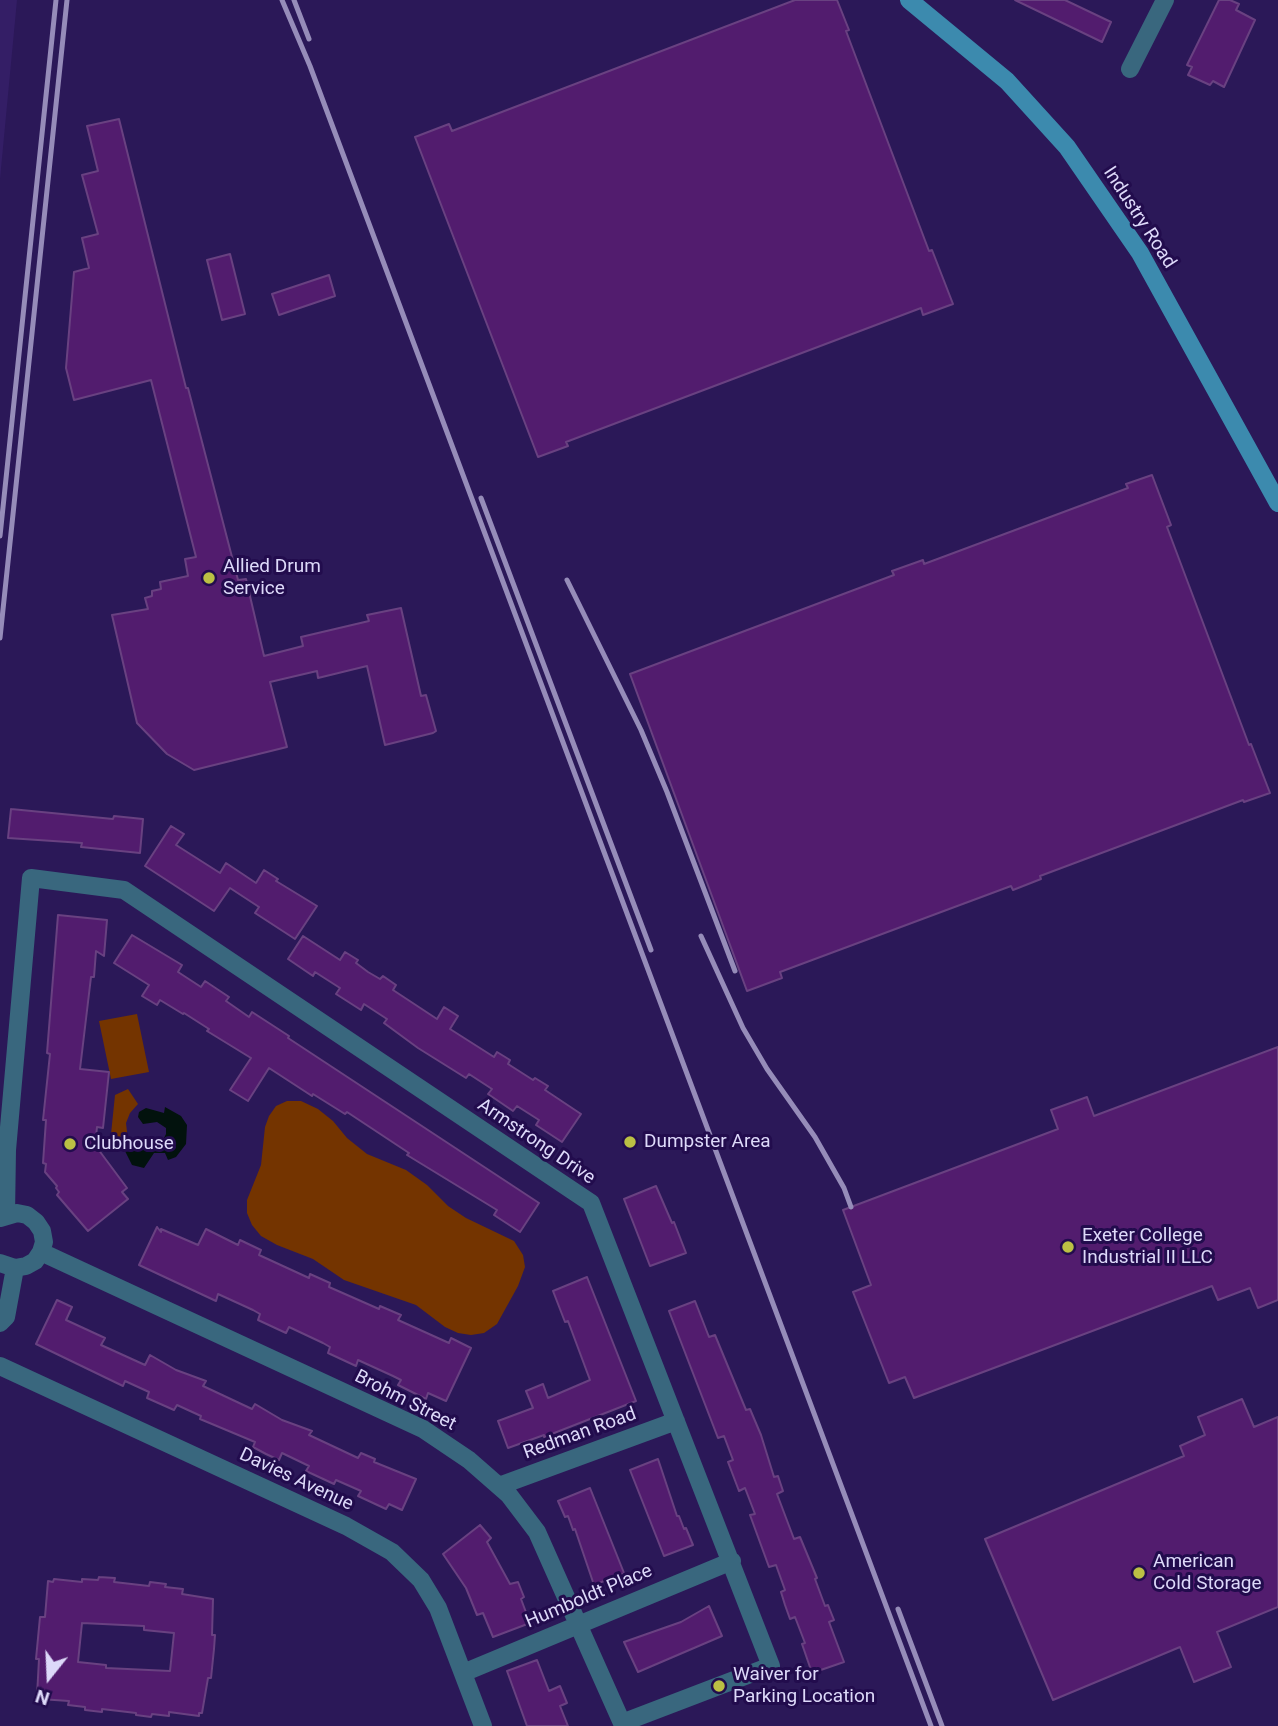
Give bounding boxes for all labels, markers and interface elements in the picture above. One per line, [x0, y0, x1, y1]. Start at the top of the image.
street label: Industry Road [1098, 163, 1180, 273]
place label: Allied Drum Service [223, 556, 321, 600]
marker: Allied Drum Service [201, 570, 217, 586]
street label: Armstrong Drive [473, 1094, 599, 1190]
place label: Dumpster Area [644, 1131, 771, 1153]
place label: Clubhouse [84, 1133, 174, 1155]
marker: Dumpster Area [622, 1134, 638, 1150]
marker: Clubhouse [62, 1136, 78, 1152]
place label: Exeter College Industrial II LLC [1082, 1225, 1213, 1269]
marker: Exeter College Industrial II LLC [1060, 1239, 1076, 1255]
street label: Brohm Street [350, 1366, 460, 1436]
street label: Redman Road [521, 1403, 639, 1465]
street label: Davies Avenue [235, 1444, 357, 1516]
place label: American Cold Storage [1153, 1551, 1262, 1595]
street label: Humboldt Place [522, 1560, 656, 1634]
marker: American Cold Storage [1131, 1565, 1147, 1581]
north arrow [14, 1642, 84, 1712]
place label: Waiver for Parking Location [733, 1664, 875, 1708]
marker: Waiver for Parking Location [711, 1678, 727, 1694]
text: N [32, 1684, 52, 1710]

